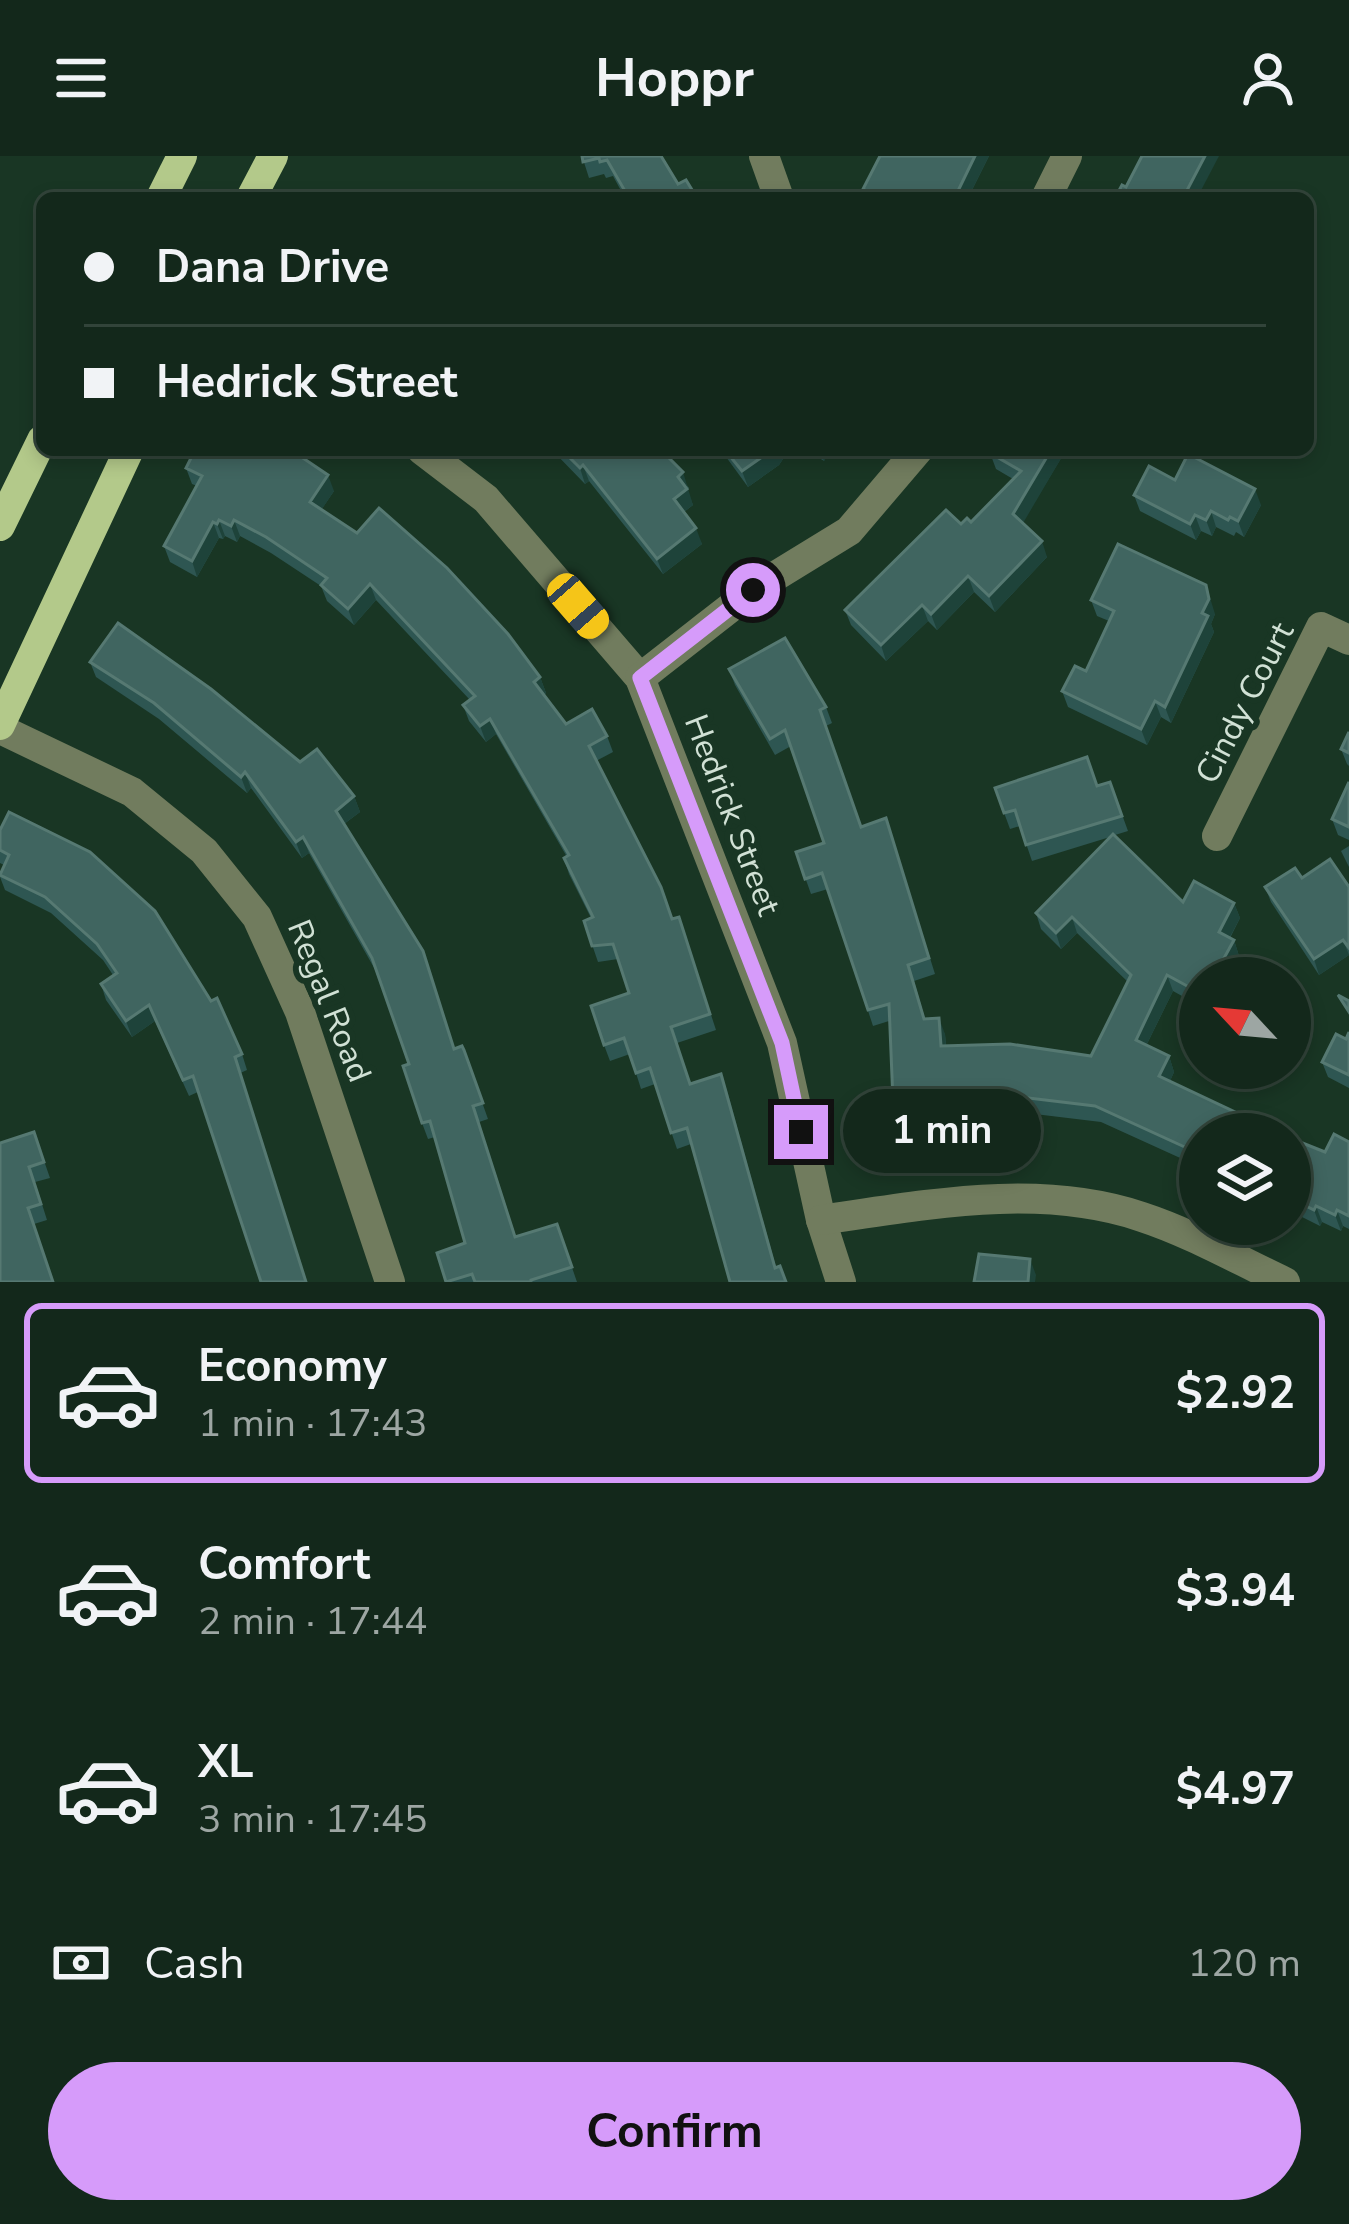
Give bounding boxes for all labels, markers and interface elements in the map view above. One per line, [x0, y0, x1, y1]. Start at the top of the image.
text: Hoppr [595, 41, 754, 115]
icon: menu [48, 45, 114, 111]
icon: person [1235, 45, 1301, 111]
text: Dana Drive [156, 237, 389, 298]
text: Hedrick Street [156, 352, 458, 413]
route start [726, 563, 780, 617]
car [541, 567, 615, 645]
street label: Cindy Court [1185, 614, 1305, 791]
street label: Hedrick Street [673, 708, 791, 922]
street label: Regal Road [276, 913, 382, 1089]
north arrow [1179, 957, 1311, 1089]
map controls [1179, 957, 1311, 1245]
callout: 1 min [843, 1090, 1041, 1174]
text: 1 min [892, 1104, 992, 1157]
route end [774, 1105, 828, 1159]
button: layers [1179, 1113, 1311, 1245]
text: Economy [198, 1336, 387, 1397]
icon: car [54, 1339, 162, 1447]
text: $2.92 [1176, 1363, 1295, 1424]
text: 1 min · 17:43 [198, 1397, 427, 1450]
text: Comfort [198, 1534, 370, 1595]
icon: car [54, 1537, 162, 1645]
text: $3.94 [1176, 1561, 1295, 1622]
text: 2 min · 17:44 [198, 1595, 427, 1648]
text: XL [198, 1732, 254, 1793]
icon: car [54, 1735, 162, 1843]
text: $4.97 [1176, 1759, 1295, 1820]
text: 3 min · 17:45 [198, 1793, 427, 1846]
icon: cash [48, 1930, 114, 1996]
text: Cash [144, 1933, 245, 1994]
text: 120 m [1187, 1937, 1301, 1990]
button: Confirm [48, 2062, 1301, 2200]

